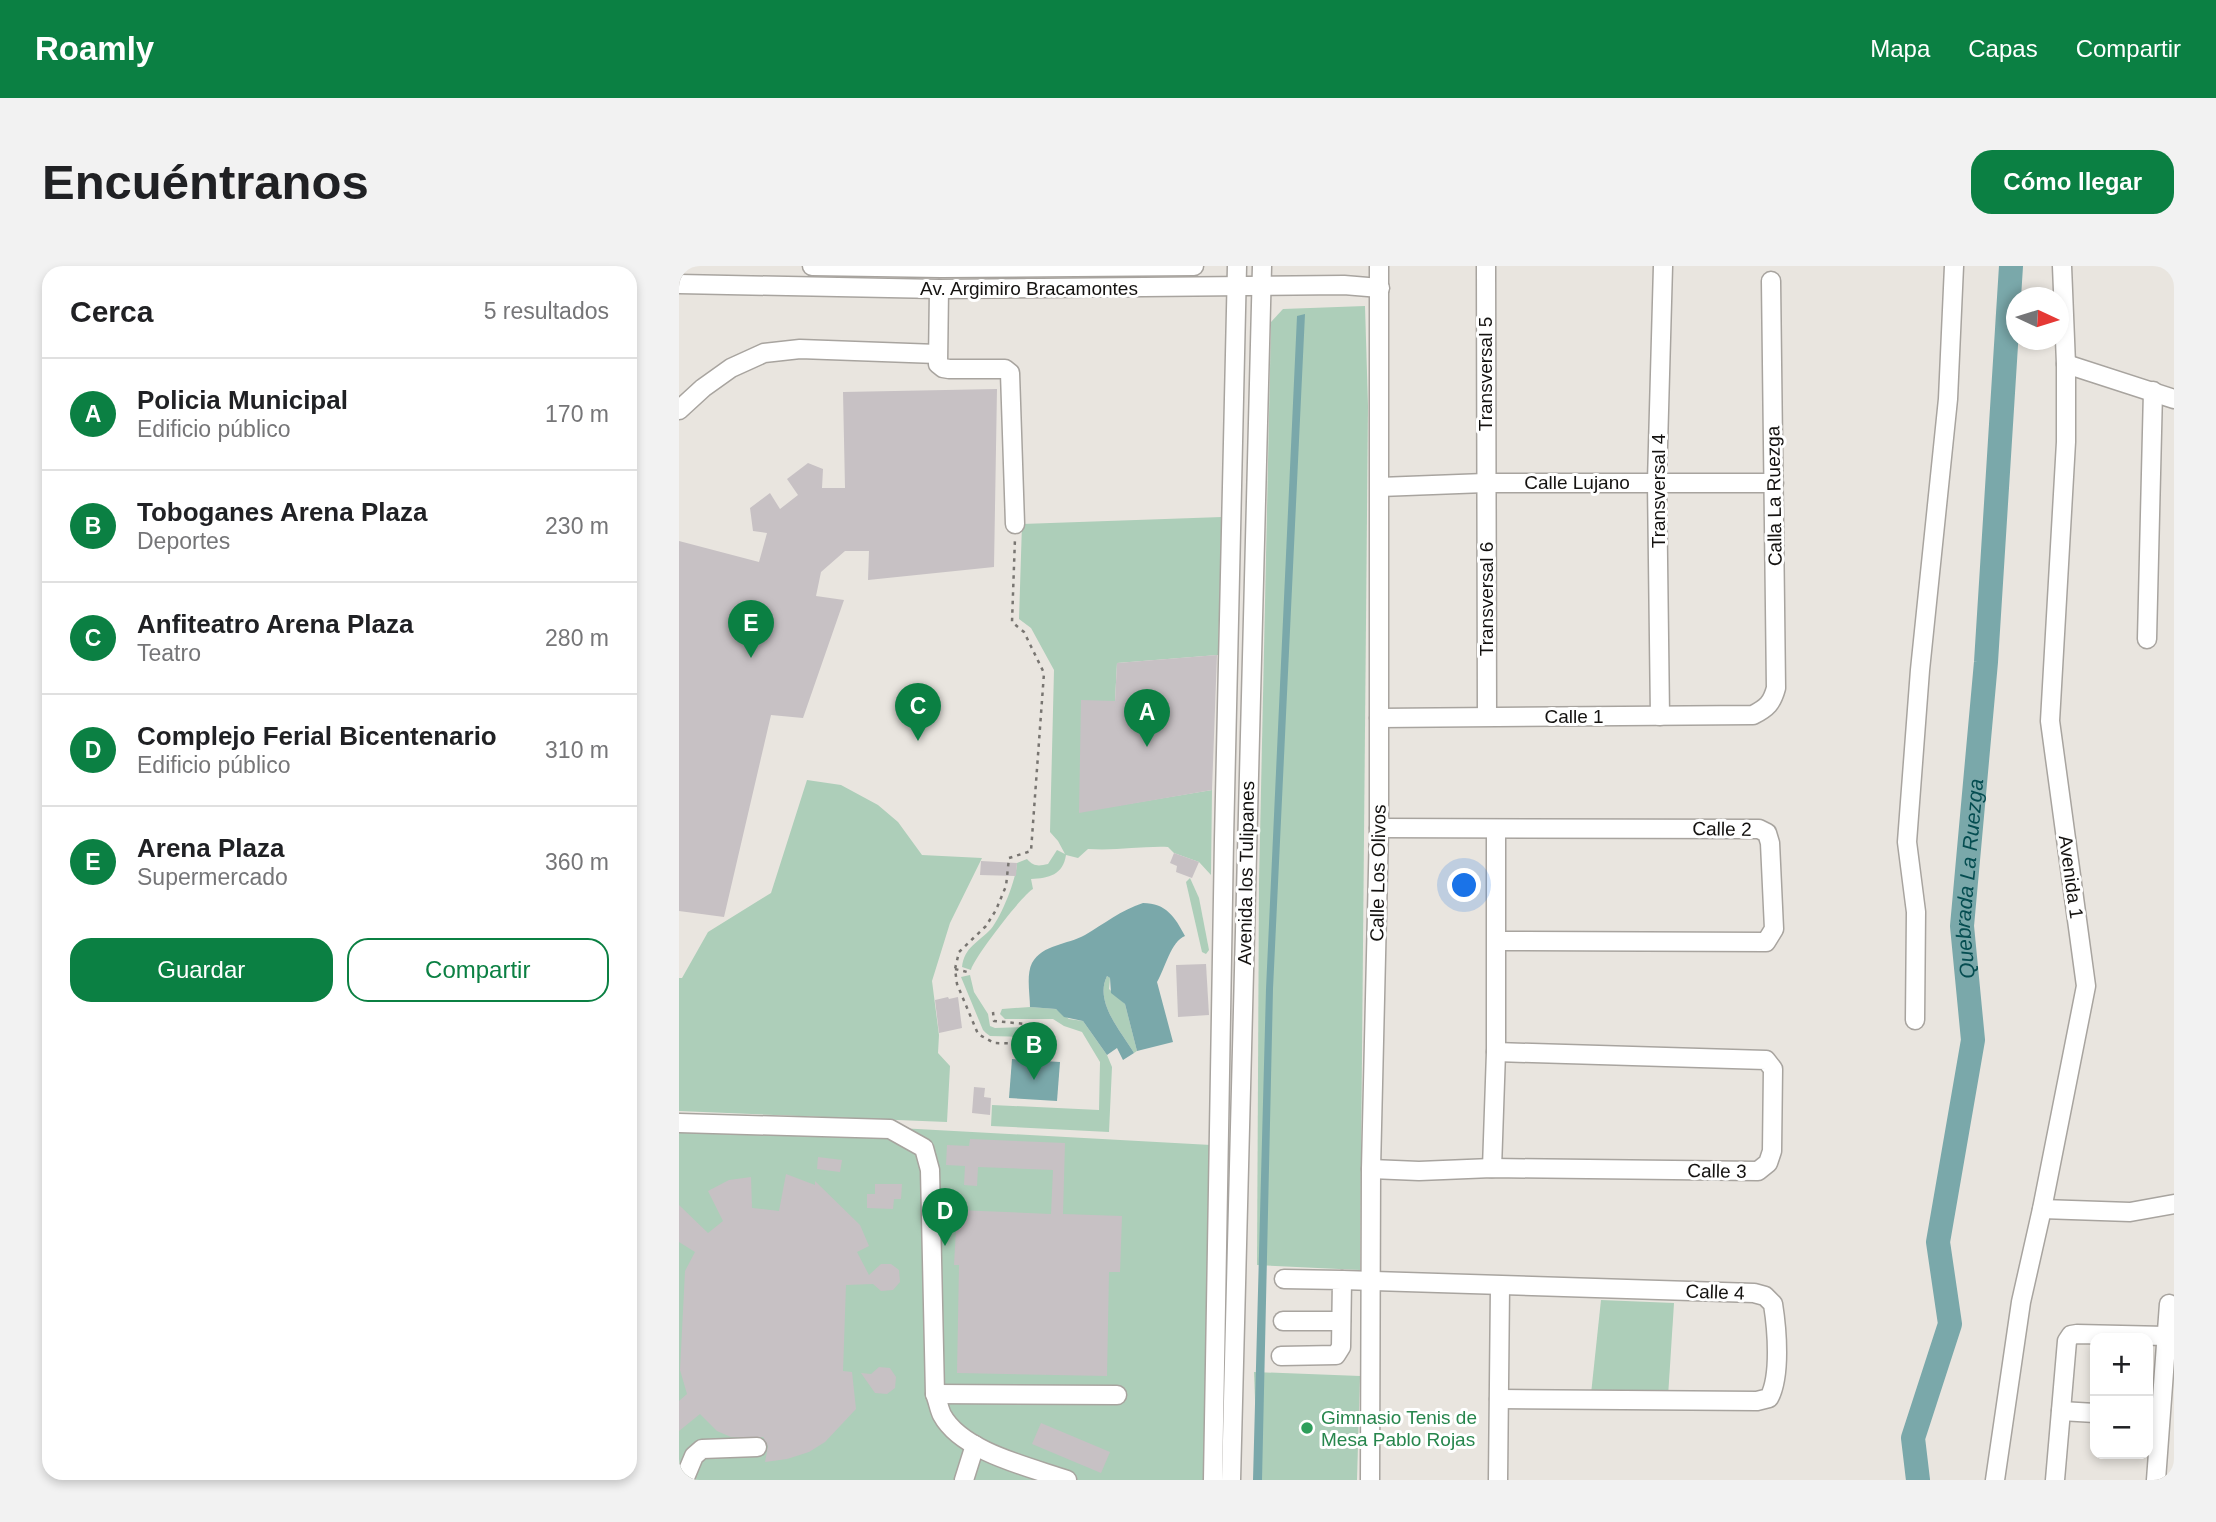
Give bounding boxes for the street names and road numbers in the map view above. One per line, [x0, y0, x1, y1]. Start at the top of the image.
street label: Av. Argimiro Bracamontes [920, 278, 1138, 299]
street label: Transversal 5 [1475, 317, 1496, 431]
street label: Calla La Ruezga [1762, 425, 1786, 566]
street label: Transversal 4 [1648, 433, 1669, 548]
street label: Calle Lujano [1524, 472, 1630, 493]
street label: Transversal 6 [1476, 542, 1497, 656]
street label: Calle 1 [1544, 706, 1604, 727]
street label: Avenida los Tulipanes [1234, 781, 1258, 965]
street label: Calle Los Olivos [1366, 804, 1390, 942]
street label: Calle 2 [1692, 818, 1752, 840]
street label: Avenida 1 [2055, 834, 2087, 920]
street label: Calle 3 [1687, 1160, 1747, 1182]
street label: Calle 4 [1685, 1280, 1745, 1304]

